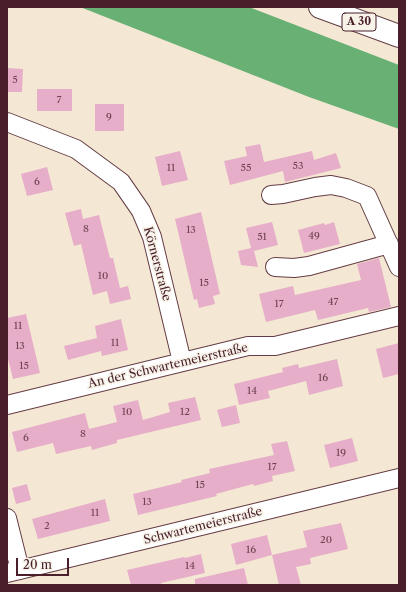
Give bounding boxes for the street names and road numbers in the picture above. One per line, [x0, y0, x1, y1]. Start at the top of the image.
road number: A 30 [342, 13, 376, 31]
street label: Körnerstraße [140, 225, 174, 303]
street label: An der Schwartemeierstraße [87, 341, 249, 391]
street label: Schwartemeierstraße [142, 504, 264, 548]

